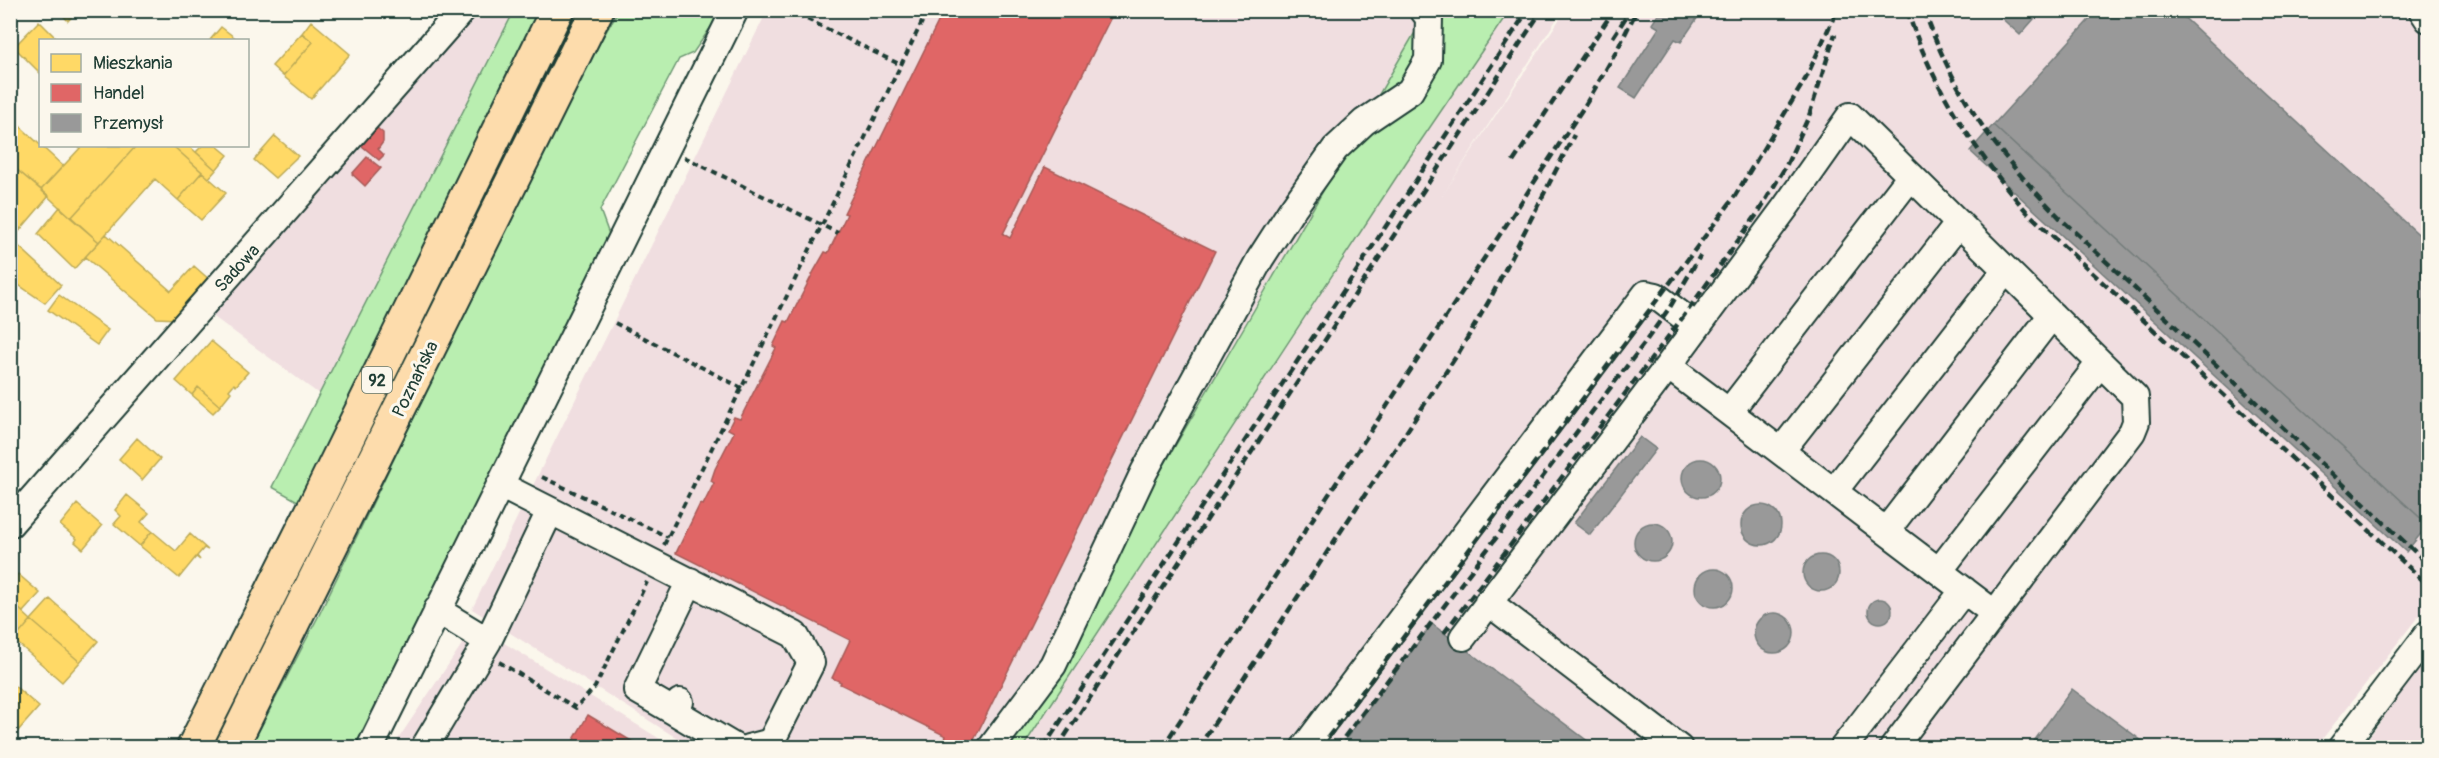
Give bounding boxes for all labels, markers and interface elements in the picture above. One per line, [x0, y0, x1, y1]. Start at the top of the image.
legend [39, 39, 249, 147]
text: Mieszkania [93, 52, 173, 75]
text: Handel [93, 82, 145, 105]
text: Przemysł [93, 112, 164, 135]
street label: Sadowa [210, 239, 265, 297]
street label: Poznańska [387, 337, 444, 421]
road number: 92 [362, 367, 392, 393]

